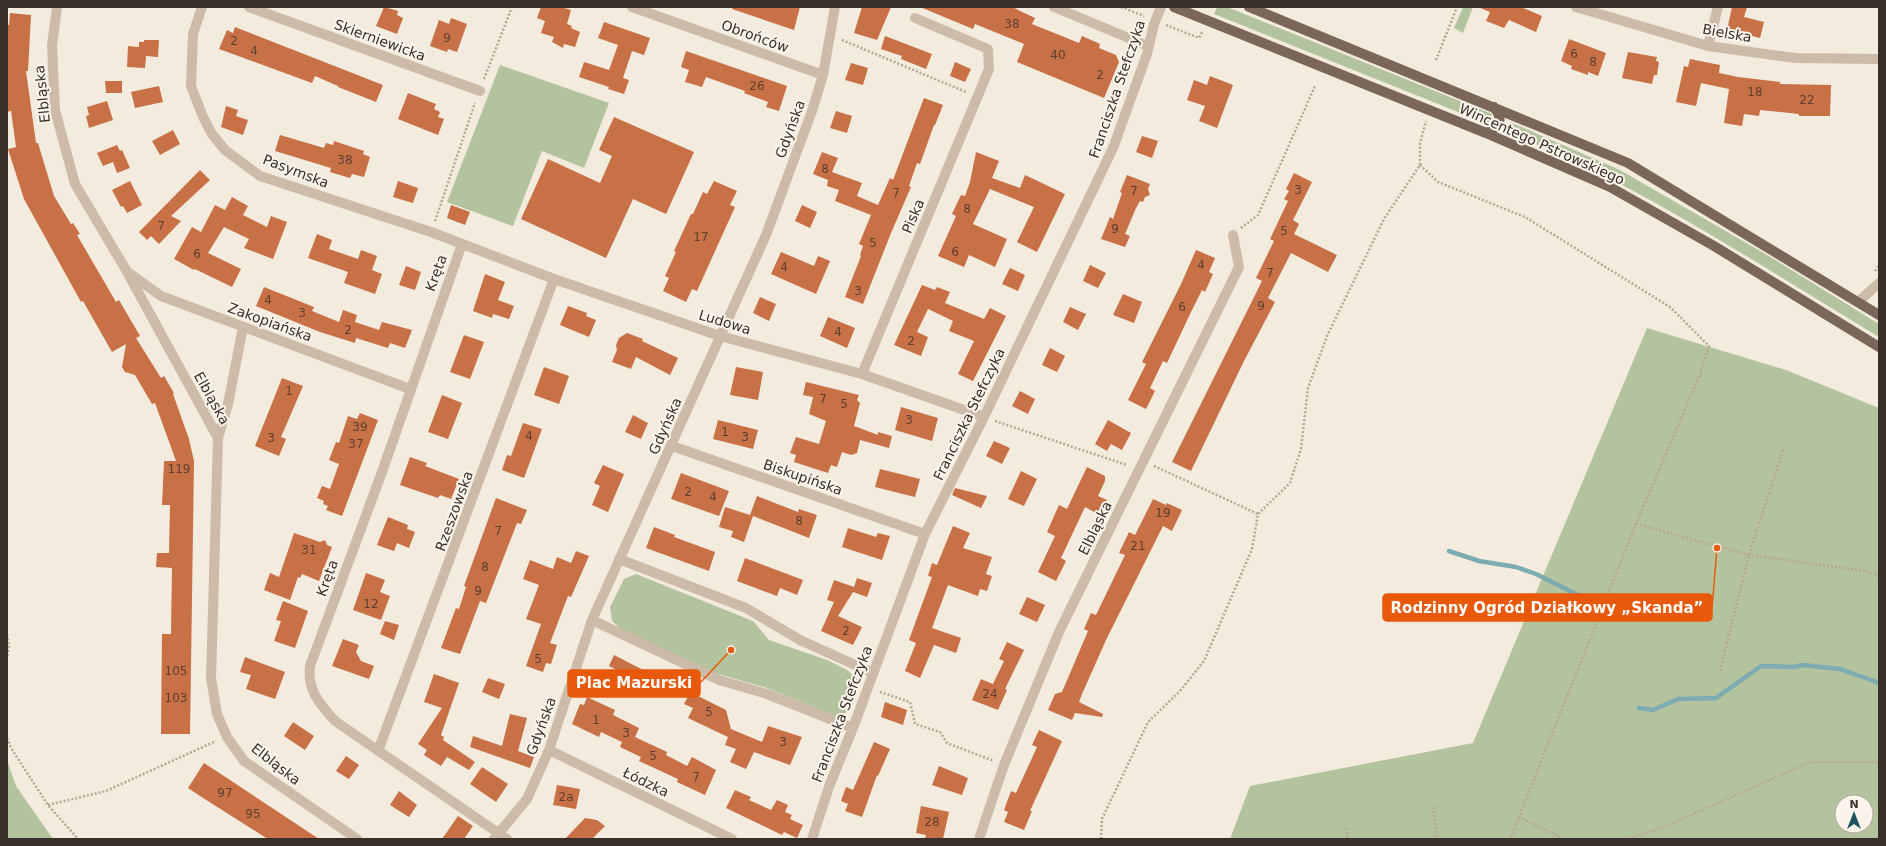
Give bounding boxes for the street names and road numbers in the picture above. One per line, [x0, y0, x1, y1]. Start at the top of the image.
street label: Skierniewicka [332, 16, 428, 64]
street label: Obrońców [719, 16, 791, 56]
street label: Franciszka Stefczyka [1086, 18, 1148, 160]
street label: Bielska [1701, 21, 1753, 45]
street label: Elbląska [31, 64, 53, 124]
street label: Gdyńska [772, 98, 808, 160]
street label: Wincentego Pstrowskiego [1457, 100, 1627, 188]
street label: Pasymska [261, 151, 331, 191]
street label: Piska [899, 196, 927, 236]
street label: Kręta [422, 253, 450, 293]
street label: Zakopiańska [226, 299, 314, 345]
street label: Ludowa [697, 306, 753, 338]
street label: Franciszka Stefczyka [930, 345, 1008, 483]
street label: Elbląska [191, 369, 233, 427]
street label: Gdyńska [645, 395, 685, 457]
street label: Biskupińska [761, 456, 845, 498]
street label: Rzeszowska [432, 469, 476, 553]
street label: Elbląska [1075, 499, 1115, 557]
street label: Kręta [313, 558, 341, 598]
street label: Franciszka Stefczyka [809, 643, 875, 785]
street label: Gdyńska [523, 695, 559, 757]
street label: Elbląska [248, 740, 304, 788]
street label: Łódzka [620, 764, 672, 800]

